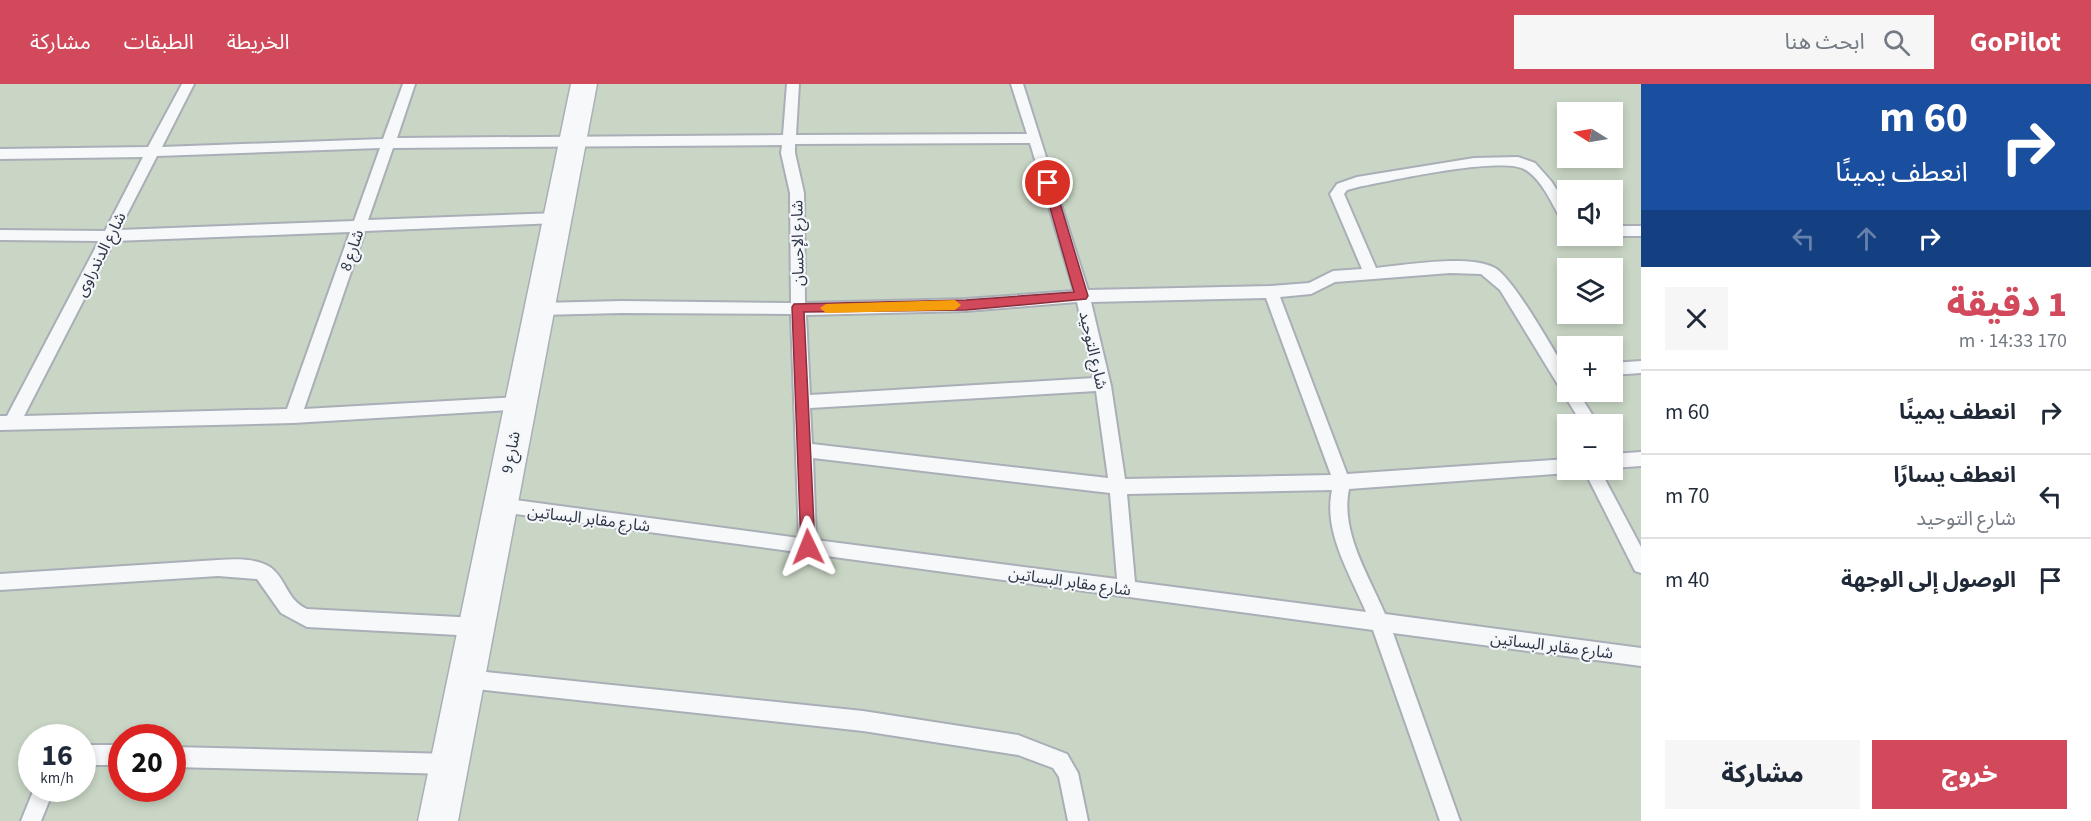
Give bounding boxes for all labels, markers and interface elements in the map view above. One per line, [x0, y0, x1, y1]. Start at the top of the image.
search box [1514, 15, 1934, 69]
text: GoPilot [1970, 22, 2061, 62]
text: ابحث هنا [1784, 26, 1865, 58]
icon: search [1880, 26, 1913, 59]
text: مشاركة [30, 27, 91, 57]
text: الطبقات [124, 27, 194, 57]
text: الخريطة [227, 27, 290, 57]
text: 60 m [1879, 88, 1968, 148]
north arrow [1557, 102, 1623, 168]
map controls [1557, 102, 1623, 480]
icon: right [1989, 108, 2067, 186]
text: انعطف يمينًا [1835, 153, 1968, 192]
pin [1022, 157, 1073, 208]
icon: arrive [1031, 166, 1064, 199]
button: sound [1557, 180, 1623, 246]
street label: شارع الإحسان [786, 200, 811, 286]
street label: شارع الدندراوى [70, 208, 133, 301]
icon: left [1787, 222, 1820, 255]
icon: ahead [1850, 222, 1883, 255]
icon: right [1913, 222, 1946, 255]
street label: شارع 8 [335, 227, 370, 274]
button: layers [1557, 258, 1623, 324]
text: 1 دقيقة [1947, 279, 2067, 330]
button: close [1665, 287, 1728, 350]
street label: شارع التوحيد [1072, 309, 1113, 392]
text: 170 m · 14:33 [1959, 327, 2067, 355]
button: + [1557, 336, 1623, 402]
text: 60 m [1665, 396, 1710, 428]
text: انعطف يمينًا [1899, 396, 2016, 428]
icon: right [2034, 396, 2067, 429]
button: − [1557, 414, 1623, 480]
street label: شارع 9 [496, 429, 527, 475]
text: انعطف يسارًا [1893, 459, 2016, 491]
text: 70 m [1665, 480, 1710, 512]
icon: left [2034, 480, 2067, 513]
street label: شارع مقابر البساتين [526, 501, 651, 538]
text: شارع التوحيد [1916, 505, 2016, 533]
position arrow [776, 515, 840, 579]
street label: شارع مقابر البساتين [1007, 563, 1132, 602]
text: 40 m [1665, 564, 1710, 596]
text: الوصول إلى الوجهة [1841, 564, 2016, 596]
icon: arrive [2034, 564, 2067, 597]
street label: شارع مقابر البساتين [1489, 628, 1614, 665]
speed limit sign: 20 [108, 724, 186, 802]
text: 16 [41, 734, 73, 777]
button: مشاركة [1665, 740, 1860, 809]
button: خروج [1872, 740, 2067, 809]
text: km/h [40, 768, 74, 789]

